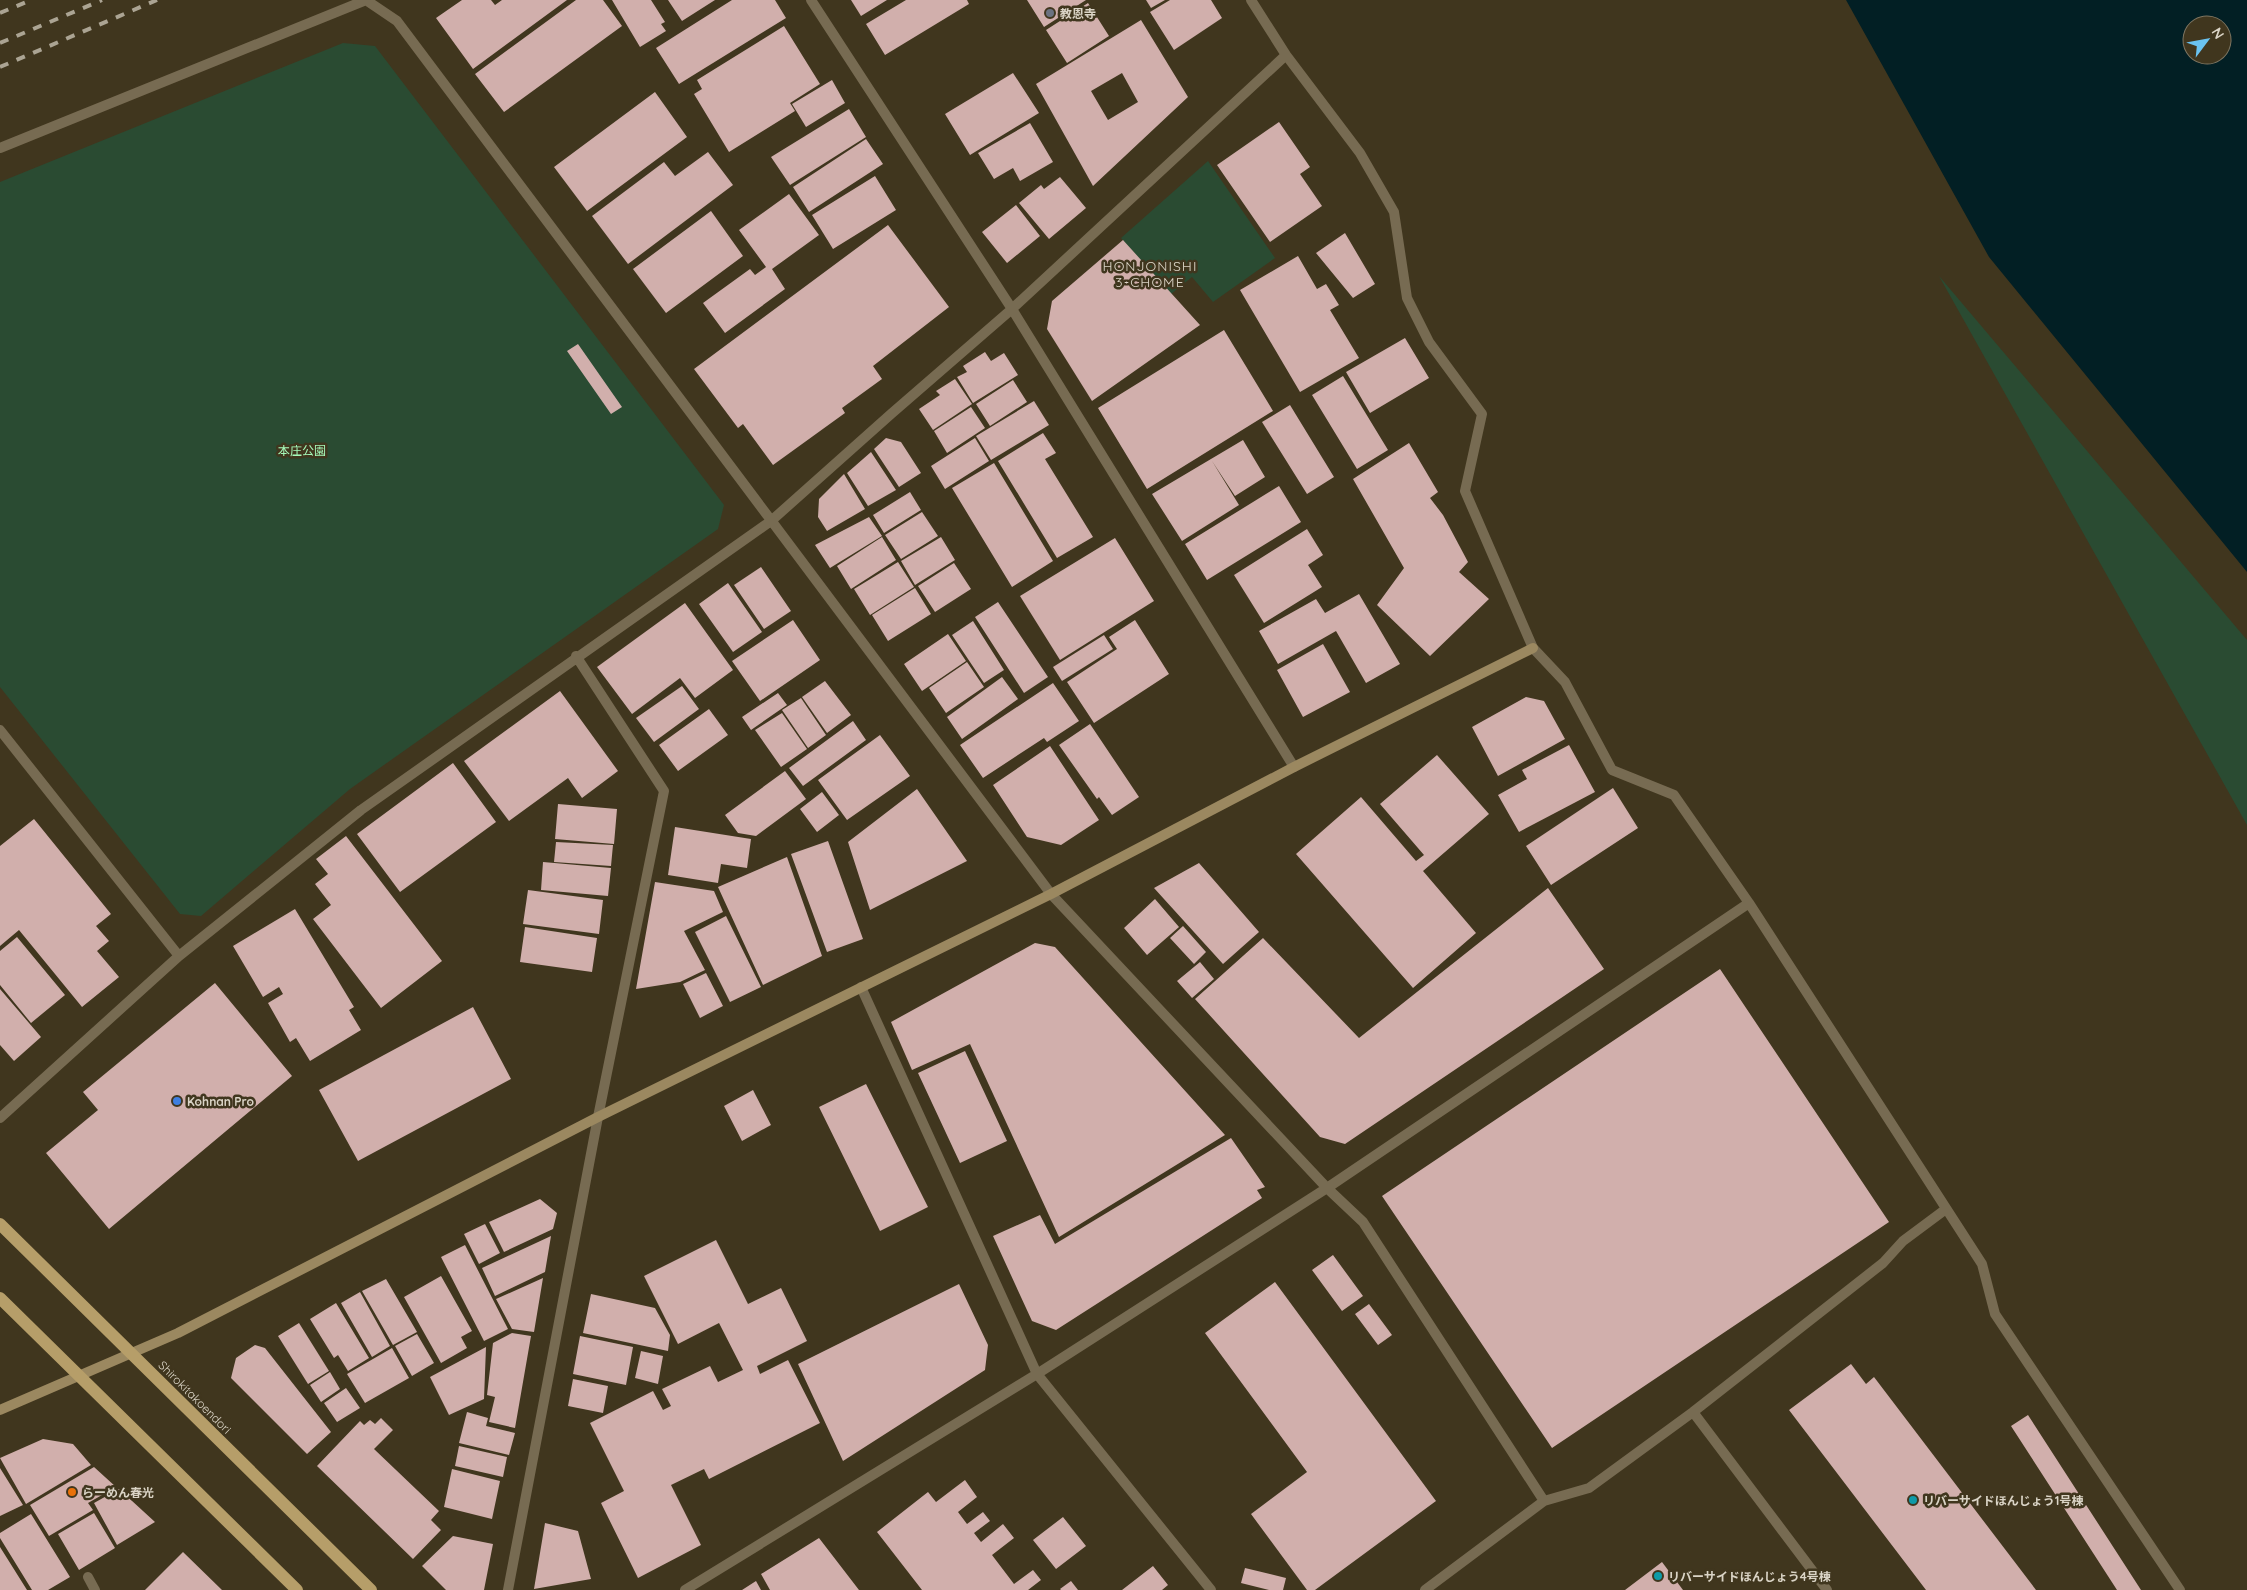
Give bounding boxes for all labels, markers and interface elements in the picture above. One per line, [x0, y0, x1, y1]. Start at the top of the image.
place label: 教恩寺 [1060, 6, 1096, 21]
marker: 教恩寺 [1044, 7, 1056, 19]
north arrow [2182, 15, 2232, 65]
text: N [2208, 24, 2228, 42]
district label: HONJONISHI 3-CHOME [1103, 257, 1197, 291]
park label: 本庄公園 [278, 443, 326, 458]
place label: Kohnan Pro [187, 1094, 255, 1109]
marker: Kohnan Pro [171, 1095, 183, 1107]
street label: Shirokitakoendori [155, 1357, 235, 1437]
place label: らーめん春光 [82, 1485, 154, 1500]
marker: らーめん春光 [66, 1486, 78, 1498]
place label: リバーサイドほんじょう1号棟 [1923, 1493, 2083, 1508]
marker: リバーサイドほんじょう1号棟 [1907, 1494, 1919, 1506]
place label: リバーサイドほんじょう4号棟 [1668, 1569, 1831, 1584]
marker: リバーサイドほんじょう4号棟 [1652, 1570, 1664, 1582]

